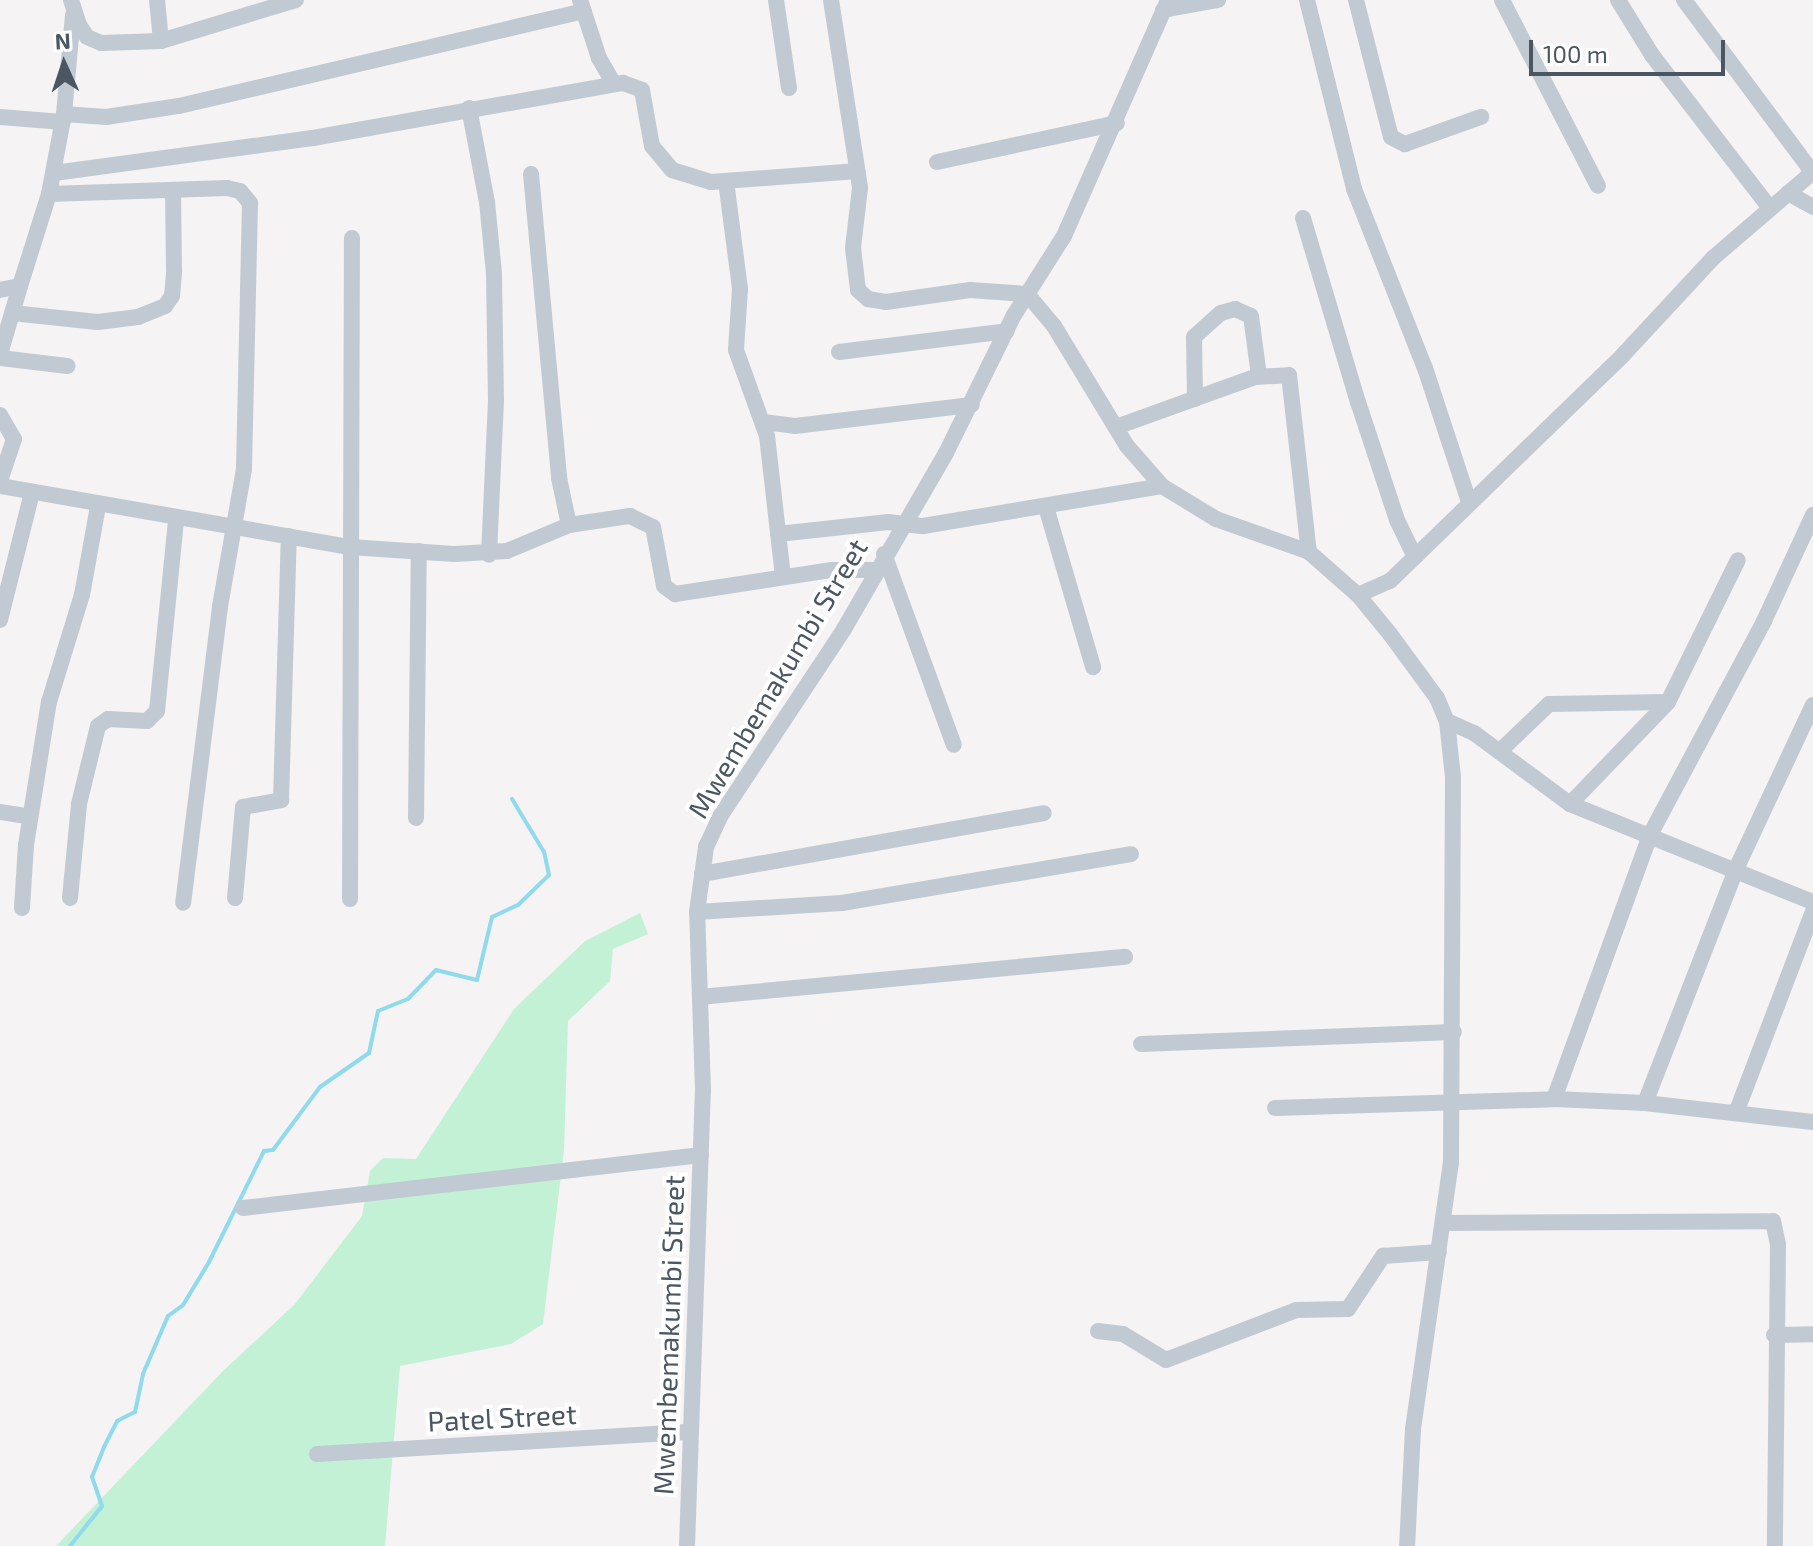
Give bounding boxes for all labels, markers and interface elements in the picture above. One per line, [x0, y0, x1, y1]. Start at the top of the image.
north arrow [24, 24, 104, 104]
scale bar [1533, 24, 1729, 74]
text: N [54, 27, 71, 53]
text: 100 m [1543, 39, 1608, 68]
street label: Mwembemakumbi Street [680, 532, 874, 824]
street label: Mwembemakumbi Street [646, 1175, 690, 1495]
street label: Patel Street [426, 1396, 578, 1438]

